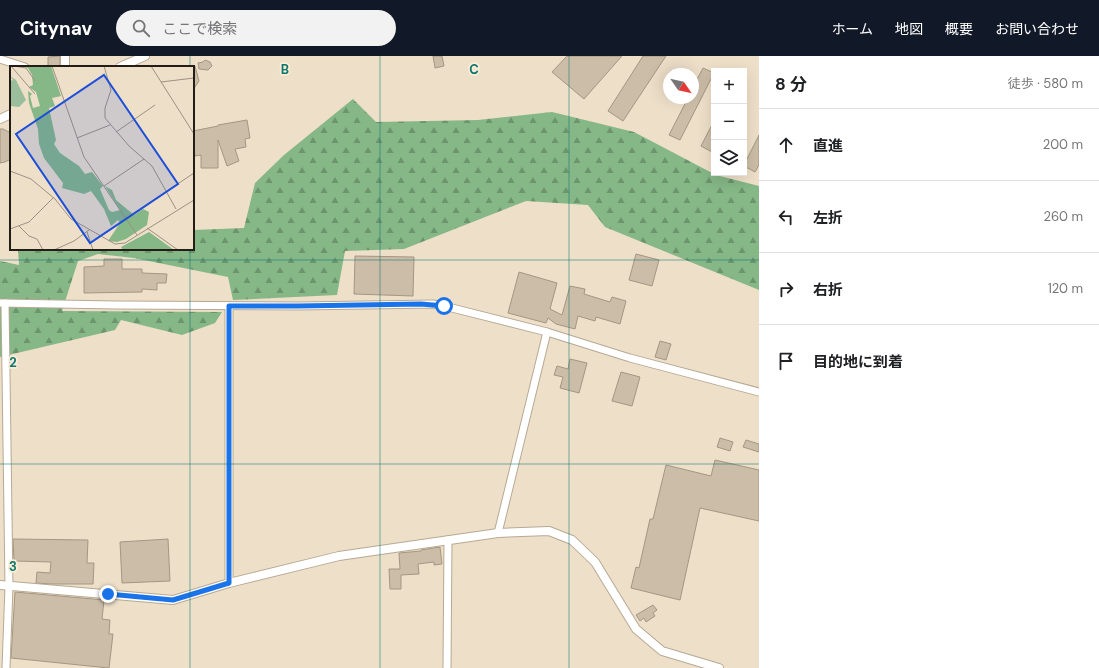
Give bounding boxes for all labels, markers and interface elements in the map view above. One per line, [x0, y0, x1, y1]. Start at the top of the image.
search box [116, 10, 396, 46]
text: Citynav [20, 16, 92, 41]
icon: search [130, 17, 152, 39]
text: ここで検索 [162, 19, 237, 39]
text: ホーム [831, 20, 873, 38]
text: 地図 [895, 20, 923, 38]
text: 概要 [945, 20, 973, 38]
text: お問い合わせ [995, 20, 1079, 38]
text: B [281, 61, 289, 78]
text: C [469, 61, 479, 78]
inset map [10, 66, 194, 250]
north arrow [663, 68, 699, 104]
map controls [711, 68, 747, 176]
button: + [711, 68, 747, 104]
text: 8 分 [775, 73, 807, 95]
text: 徒歩 · 580 m [1008, 75, 1083, 92]
button: − [711, 104, 747, 140]
icon: ahead [775, 134, 797, 156]
text: 直進 [813, 136, 843, 156]
text: 200 m [1043, 136, 1083, 153]
button: layers [711, 140, 747, 176]
icon: left [775, 206, 797, 228]
text: 左折 [813, 208, 843, 228]
text: 260 m [1043, 208, 1083, 225]
icon: right [775, 278, 797, 300]
text: 右折 [813, 280, 843, 300]
text: 120 m [1048, 280, 1083, 297]
route start [435, 297, 453, 315]
icon: arrive [775, 350, 797, 372]
text: 目的地に到着 [813, 352, 903, 372]
text: 2 [9, 354, 17, 371]
text: 3 [9, 558, 17, 575]
route end [99, 585, 117, 603]

